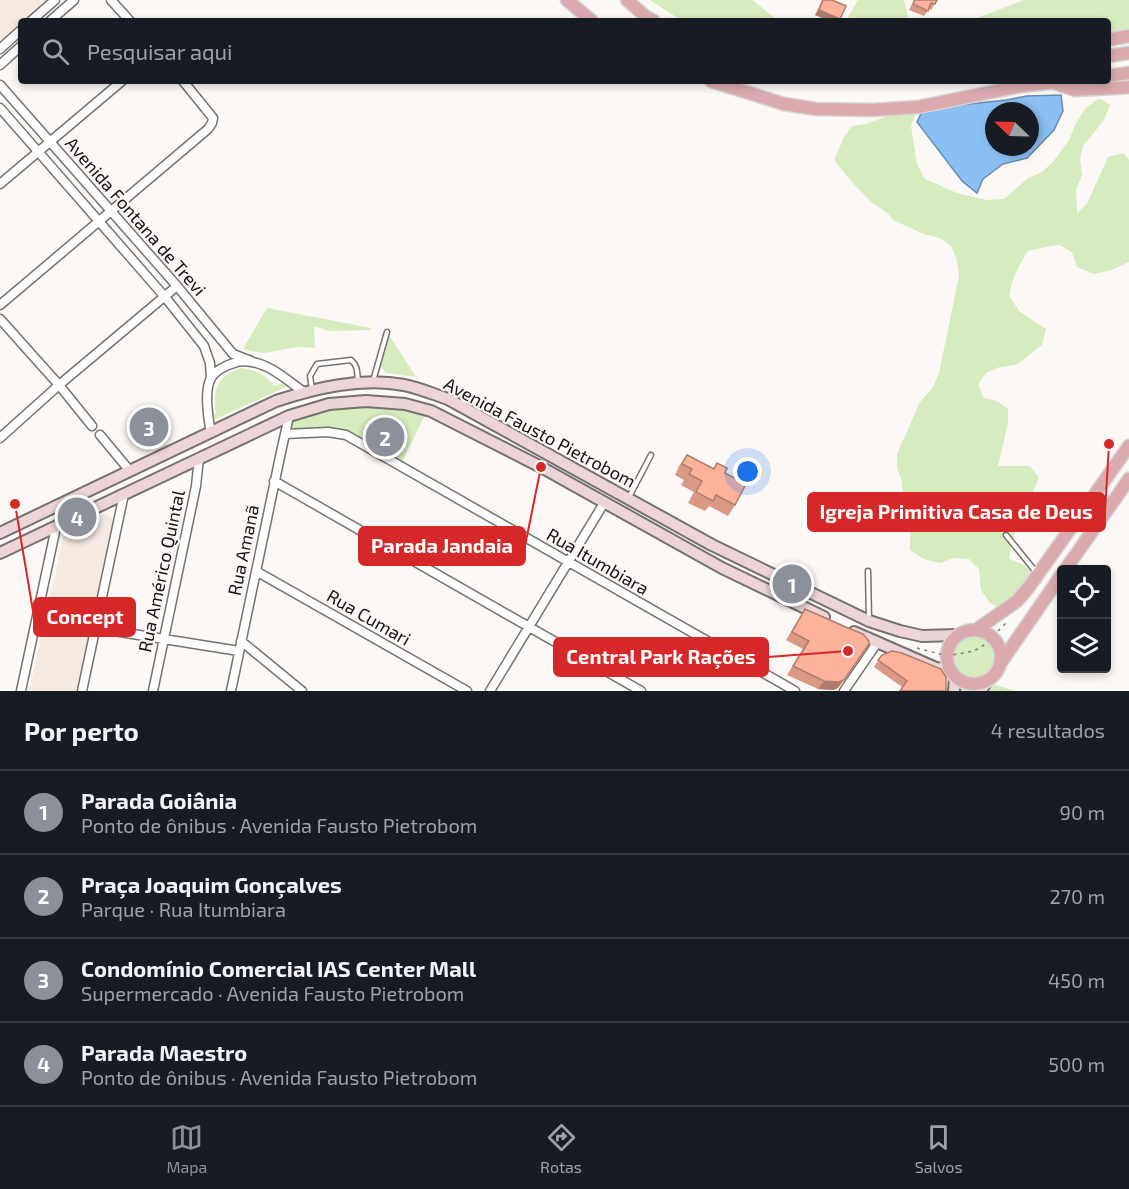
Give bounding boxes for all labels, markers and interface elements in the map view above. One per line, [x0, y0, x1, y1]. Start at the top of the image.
search box [18, 18, 1111, 84]
icon: search [39, 35, 72, 68]
text: Pesquisar aqui [87, 38, 233, 64]
north arrow [985, 102, 1039, 156]
street label: Avenida Fontana de Trevi [61, 132, 211, 300]
street label: Avenida Fausto Pietrobom [440, 372, 640, 492]
pin: 3 [130, 404, 168, 450]
pin: 2 [366, 414, 404, 460]
your location [733, 457, 762, 486]
street label: Rua Américo Quintal [133, 487, 189, 654]
callout: Igreja Primitiva Casa de Deus [808, 493, 1105, 531]
pin: 4 [58, 494, 97, 540]
text: Igreja Primitiva Casa de Deus [820, 499, 1093, 523]
street label: Rua Amanã [223, 503, 263, 597]
street label: Rua Itumbiara [543, 523, 653, 599]
callout: Parada Jandaia [359, 527, 525, 565]
text: Parada Jandaia [371, 533, 513, 557]
pin: 1 [772, 562, 812, 606]
map controls [1057, 565, 1111, 673]
button: locate [1057, 565, 1111, 619]
street label: Rua Cumari [323, 584, 415, 650]
callout: Concept [34, 598, 135, 636]
text: Concept [46, 604, 124, 628]
button: layers [1057, 619, 1111, 673]
callout: Central Park Rações [554, 638, 768, 676]
text: Central Park Rações [566, 644, 756, 669]
text: Por perto [24, 715, 139, 746]
text: 4 resultados [991, 718, 1105, 742]
text: Parada Goiânia [81, 787, 237, 813]
text: 1 [39, 800, 48, 824]
text: 90 m [1060, 800, 1105, 824]
text: Ponto de ônibus · Avenida Fausto Pietrobom [81, 813, 477, 837]
text: Praça Joaquim Gonçalves [81, 871, 342, 897]
text: 2 [38, 884, 49, 908]
text: 270 m [1049, 884, 1105, 908]
text: Parque · Rua Itumbiara [81, 897, 286, 921]
text: Condomínio Comercial IAS Center Mall [81, 955, 476, 981]
text: 3 [38, 968, 49, 992]
text: 450 m [1048, 968, 1105, 992]
text: Supermercado · Avenida Fausto Pietrobom [81, 981, 464, 1005]
text: Parada Maestro [81, 1039, 247, 1065]
text: 4 [37, 1052, 50, 1076]
text: 500 m [1048, 1052, 1105, 1076]
text: Ponto de ônibus · Avenida Fausto Pietrobom [81, 1065, 477, 1089]
tab: Mapa [166, 1121, 207, 1176]
tab: Rotas [540, 1121, 582, 1176]
tab: Salvos [915, 1121, 963, 1176]

